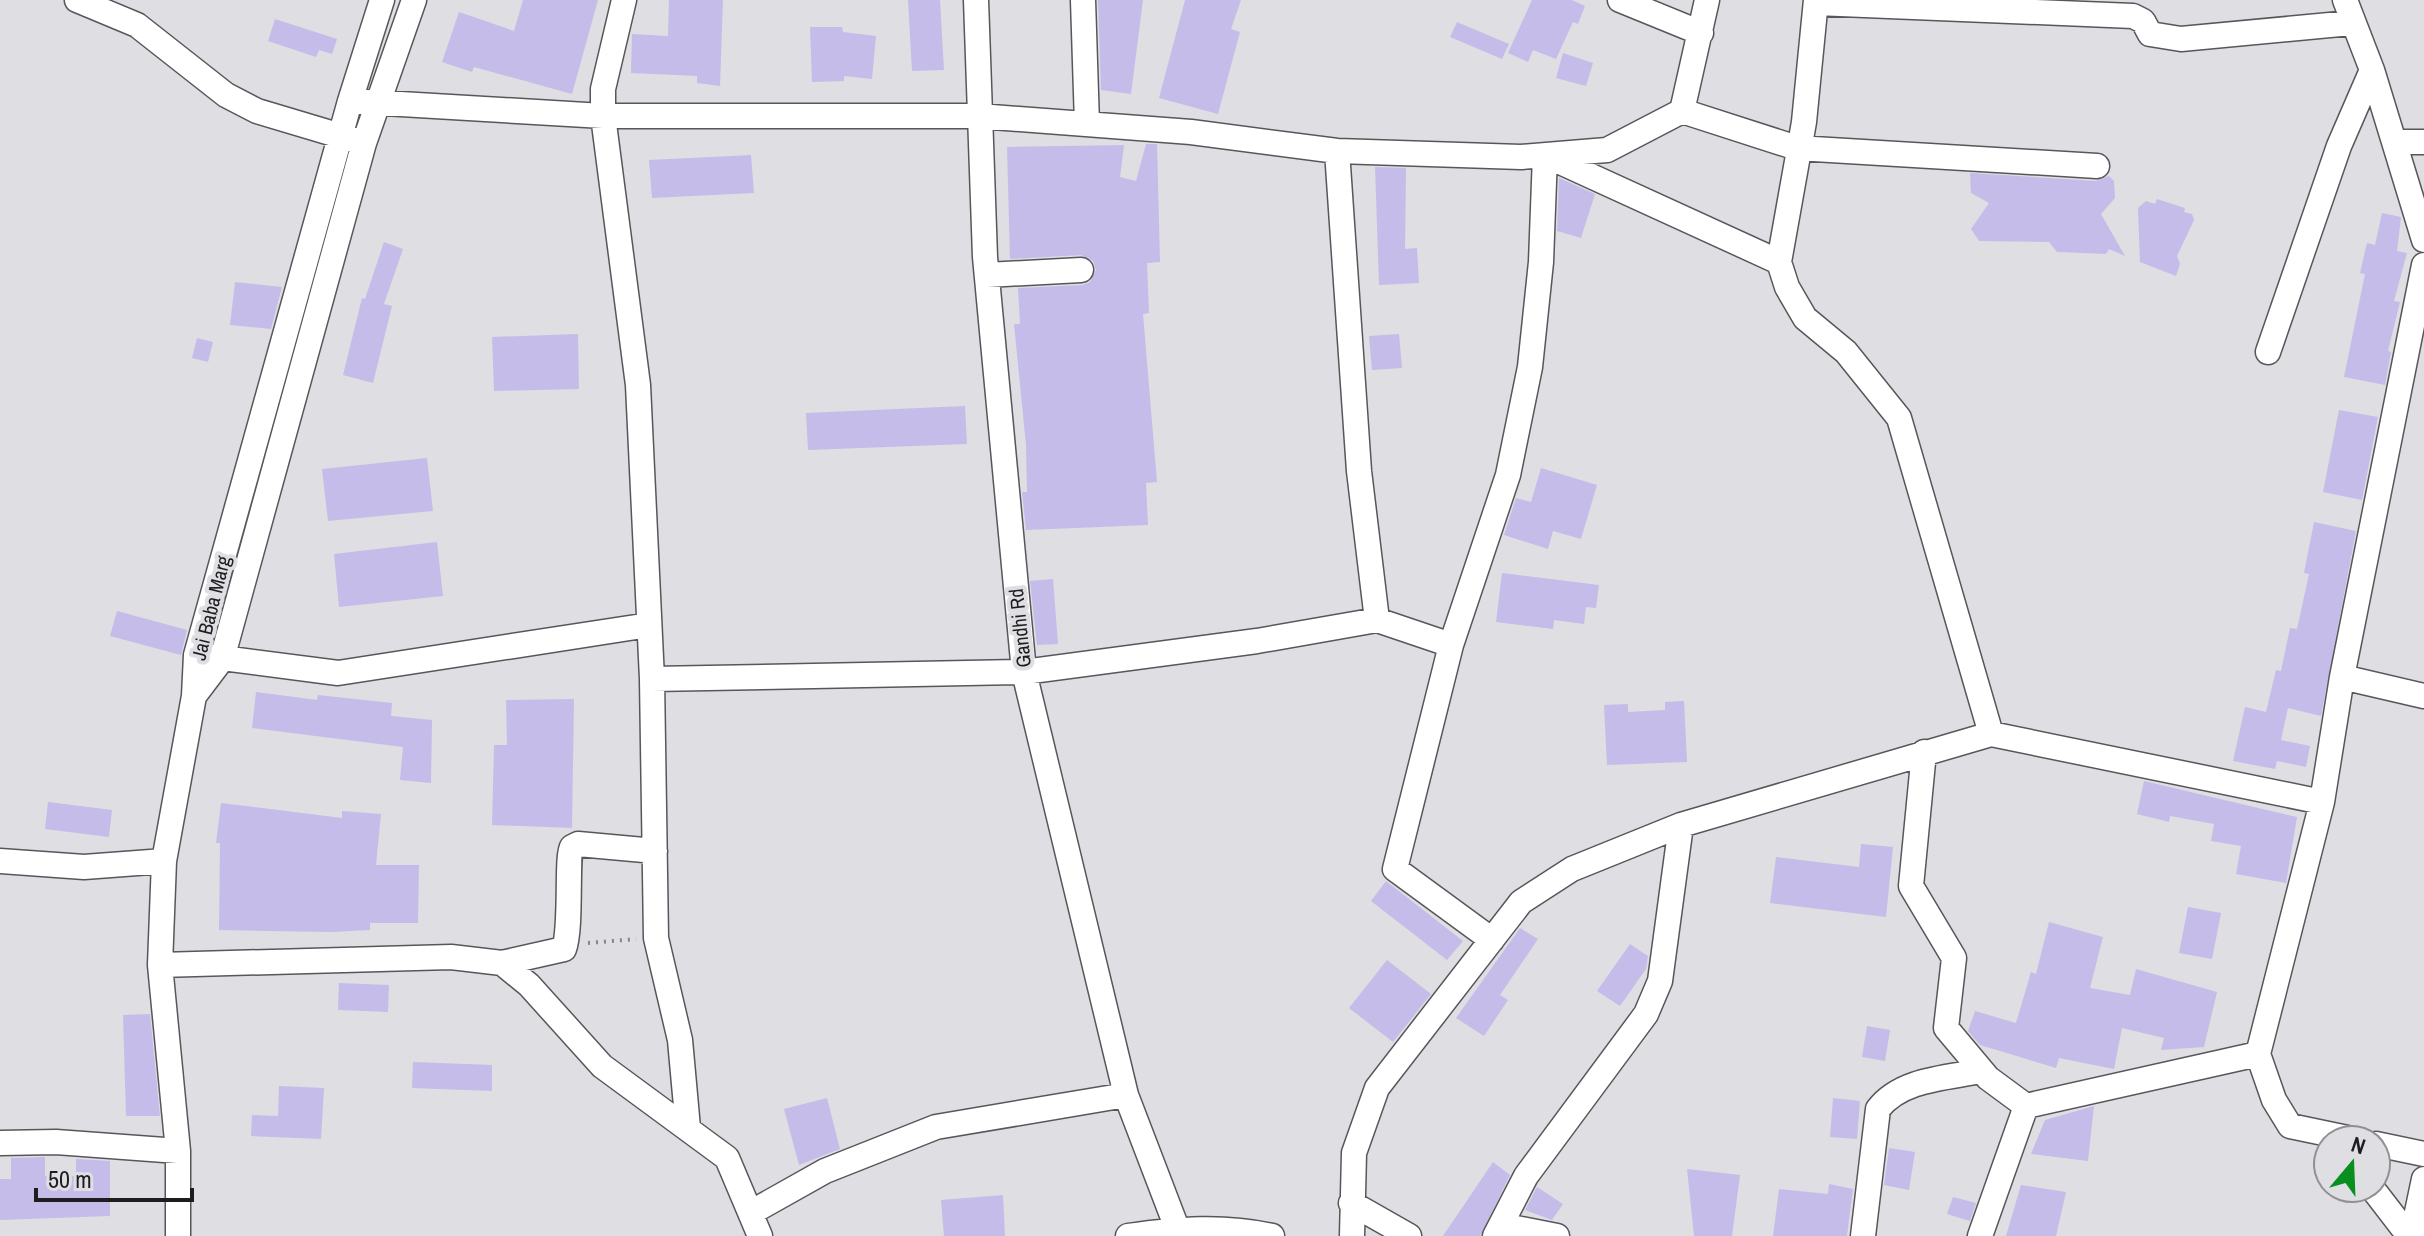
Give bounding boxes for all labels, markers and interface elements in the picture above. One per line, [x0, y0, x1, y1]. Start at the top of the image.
street label: Jai Baba Marg [185, 553, 237, 663]
street label: Gandhi Rd [1002, 587, 1037, 669]
north arrow [2312, 1124, 2392, 1204]
text: N [2347, 1129, 2370, 1161]
scale bar [36, 1152, 192, 1202]
text: 50 m [48, 1163, 92, 1195]

